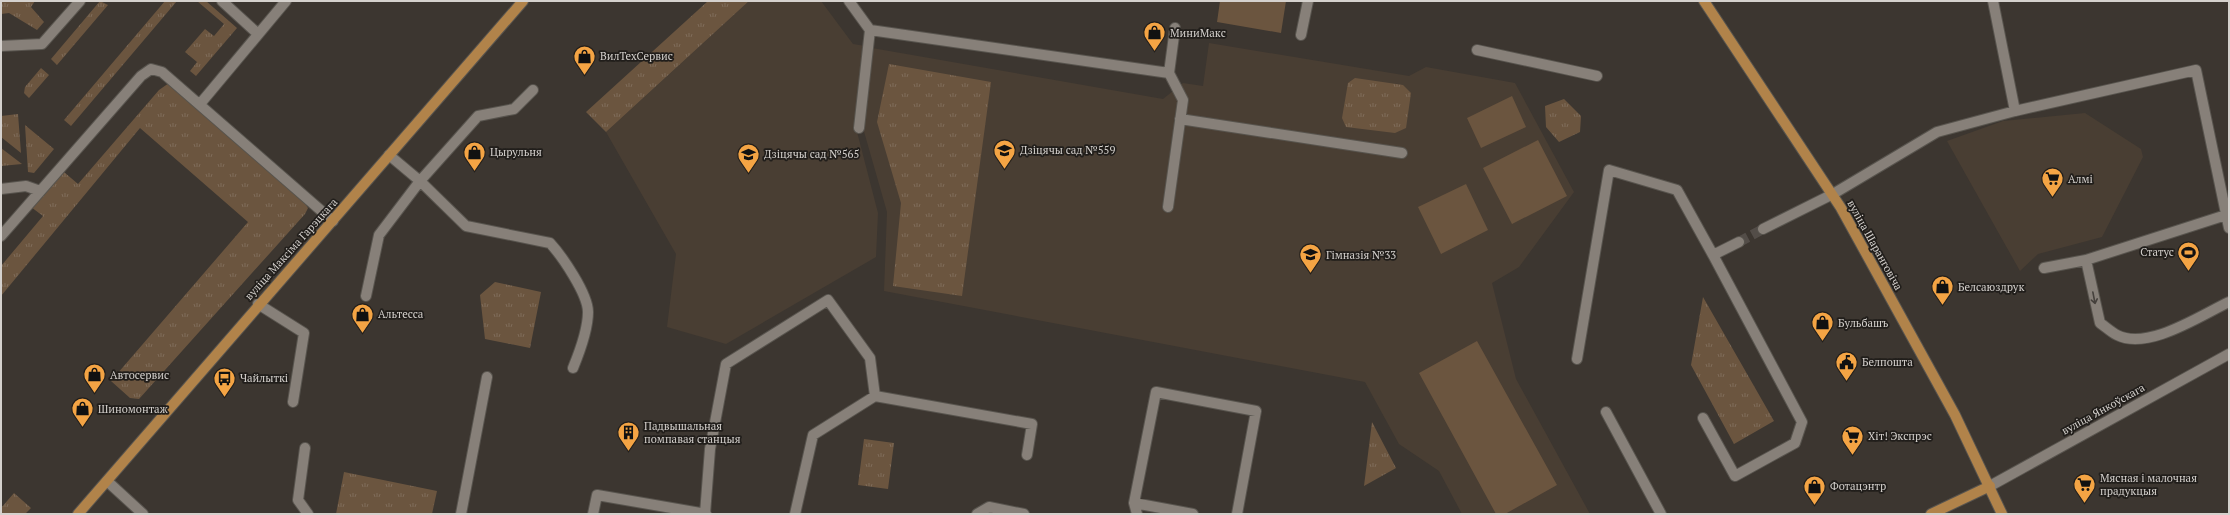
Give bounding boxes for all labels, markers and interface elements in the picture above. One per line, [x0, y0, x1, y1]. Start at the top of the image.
shop icon: МиниМакс [1142, 20, 1168, 53]
place label: МиниМакс [1170, 26, 1226, 40]
shop icon: ВилТехСервис [571, 43, 597, 76]
place label: ВилТехСервис [600, 49, 673, 63]
school or university icon: Дзіцячы сад №559 [991, 137, 1017, 170]
shop icon: Цырульня [461, 139, 487, 172]
school or university icon: Дзіцячы сад №565 [736, 141, 762, 174]
place label: Дзіцячы сад №559 [1020, 143, 1115, 157]
place label: Цырульня [490, 145, 542, 159]
place label: Дзіцячы сад №565 [764, 147, 859, 161]
supermarket icon: Алмі [2039, 166, 2065, 199]
place label: Алмі [2068, 172, 2093, 186]
street label: вуліца Максіма Гарэцкага [242, 195, 341, 303]
street label: вуліца Шаранговіча [1844, 197, 1906, 293]
sports icon: Статус [2176, 239, 2202, 272]
school or university icon: Гімназія №33 [1298, 242, 1324, 275]
place label: Статус [2140, 245, 2174, 259]
place label: Гімназія №33 [1326, 248, 1396, 262]
shop icon: Белсаюздрук [1929, 274, 1955, 307]
place label: Белсаюздрук [1958, 280, 2024, 294]
one-way arrow [2090, 292, 2098, 305]
shop icon: Альтесса [350, 301, 376, 334]
place label: Альтесса [378, 307, 424, 321]
shop icon: Бульбашъ [1810, 310, 1836, 343]
place label: Бульбашъ [1838, 316, 1888, 330]
public building icon: Белпошта [1833, 349, 1859, 382]
place label: Белпошта [1862, 355, 1913, 369]
shop icon: Автосервис [81, 362, 107, 395]
bus stop icon: Чайлыткі [211, 365, 237, 398]
place label: Автосервис [110, 368, 169, 382]
place label: Чайлыткі [240, 371, 288, 385]
street label: вуліца Янкоўскага [2059, 380, 2148, 438]
shop icon: Шиномонтаж [69, 396, 95, 429]
place label: Шиномонтаж [98, 402, 168, 416]
building icon: Падвышальная помпавая станцыя [615, 419, 641, 452]
place label: Падвышальная помпавая станцыя [644, 419, 741, 446]
supermarket icon: Хіт! Экспрэс [1840, 423, 1866, 456]
place label: Хіт! Экспрэс [1868, 429, 1932, 443]
supermarket icon: Мясная і малочная прадукцыя [2072, 471, 2098, 504]
place label: Мясная і малочная прадукцыя [2100, 471, 2197, 498]
shop icon: Фотацэнтр [1801, 473, 1827, 506]
place label: Фотацэнтр [1830, 479, 1886, 493]

